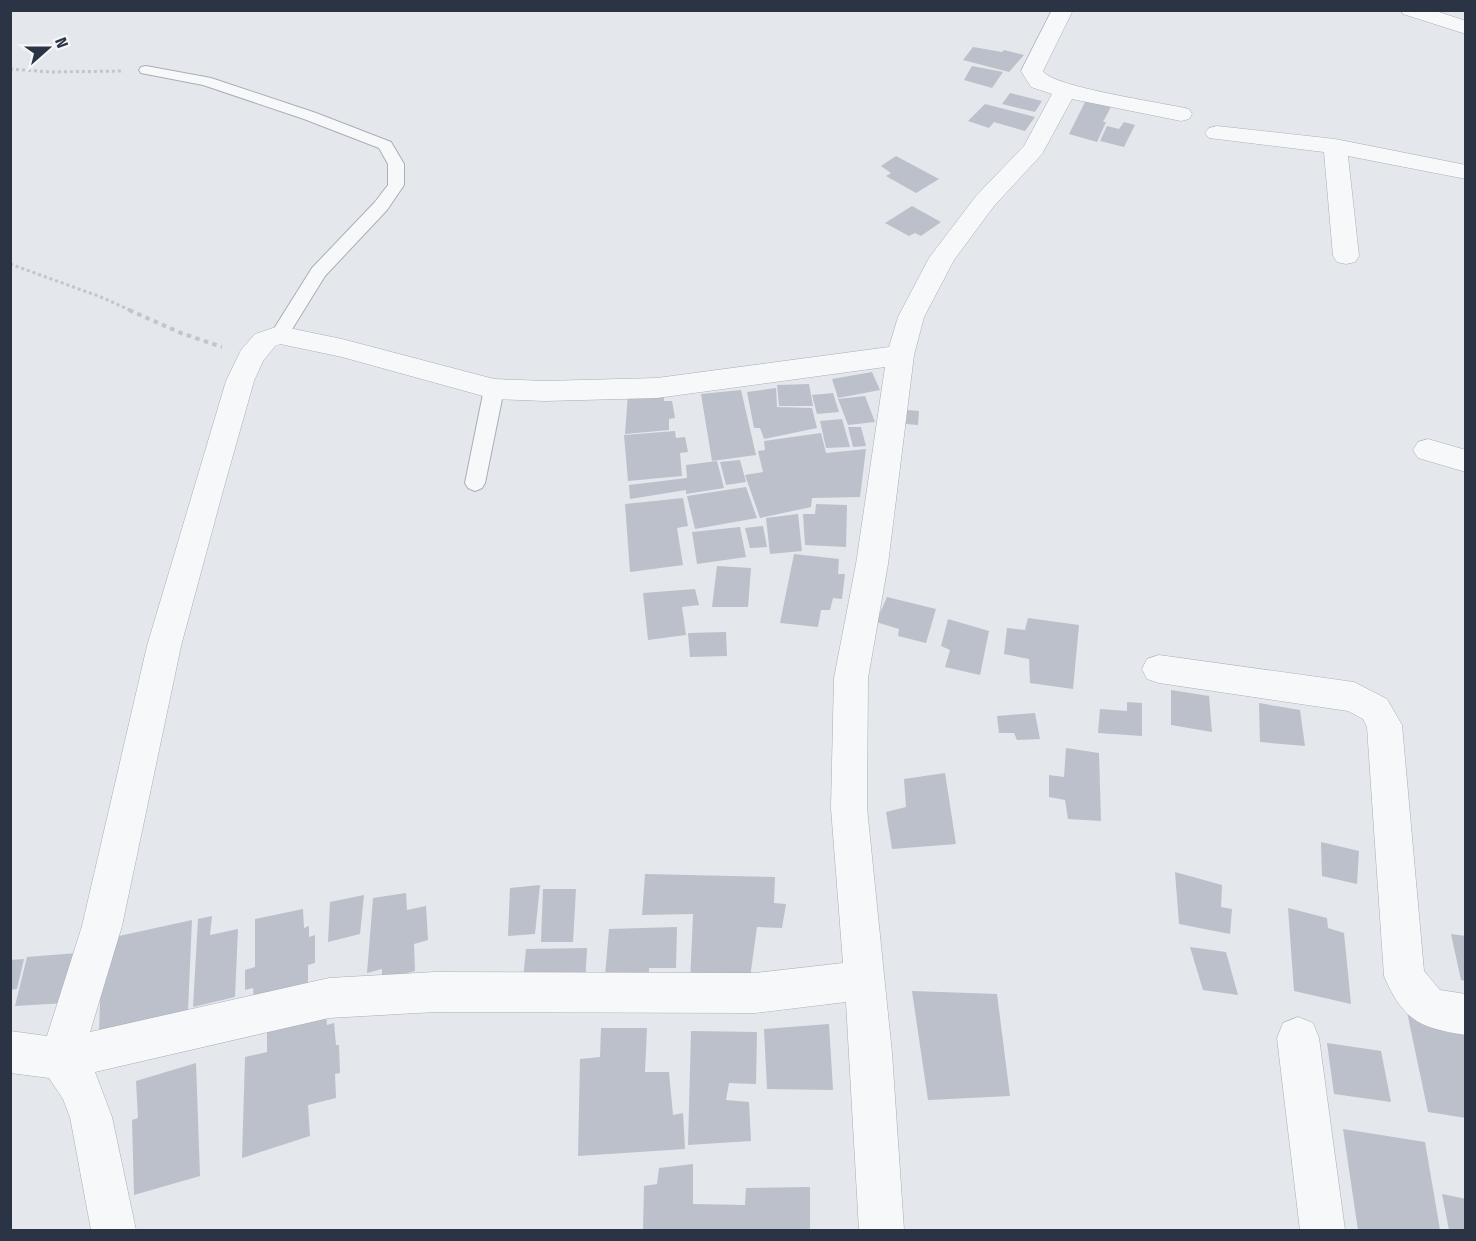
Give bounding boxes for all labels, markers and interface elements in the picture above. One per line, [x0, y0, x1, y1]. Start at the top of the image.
north arrow [18, 18, 78, 78]
text: N [51, 35, 72, 51]

